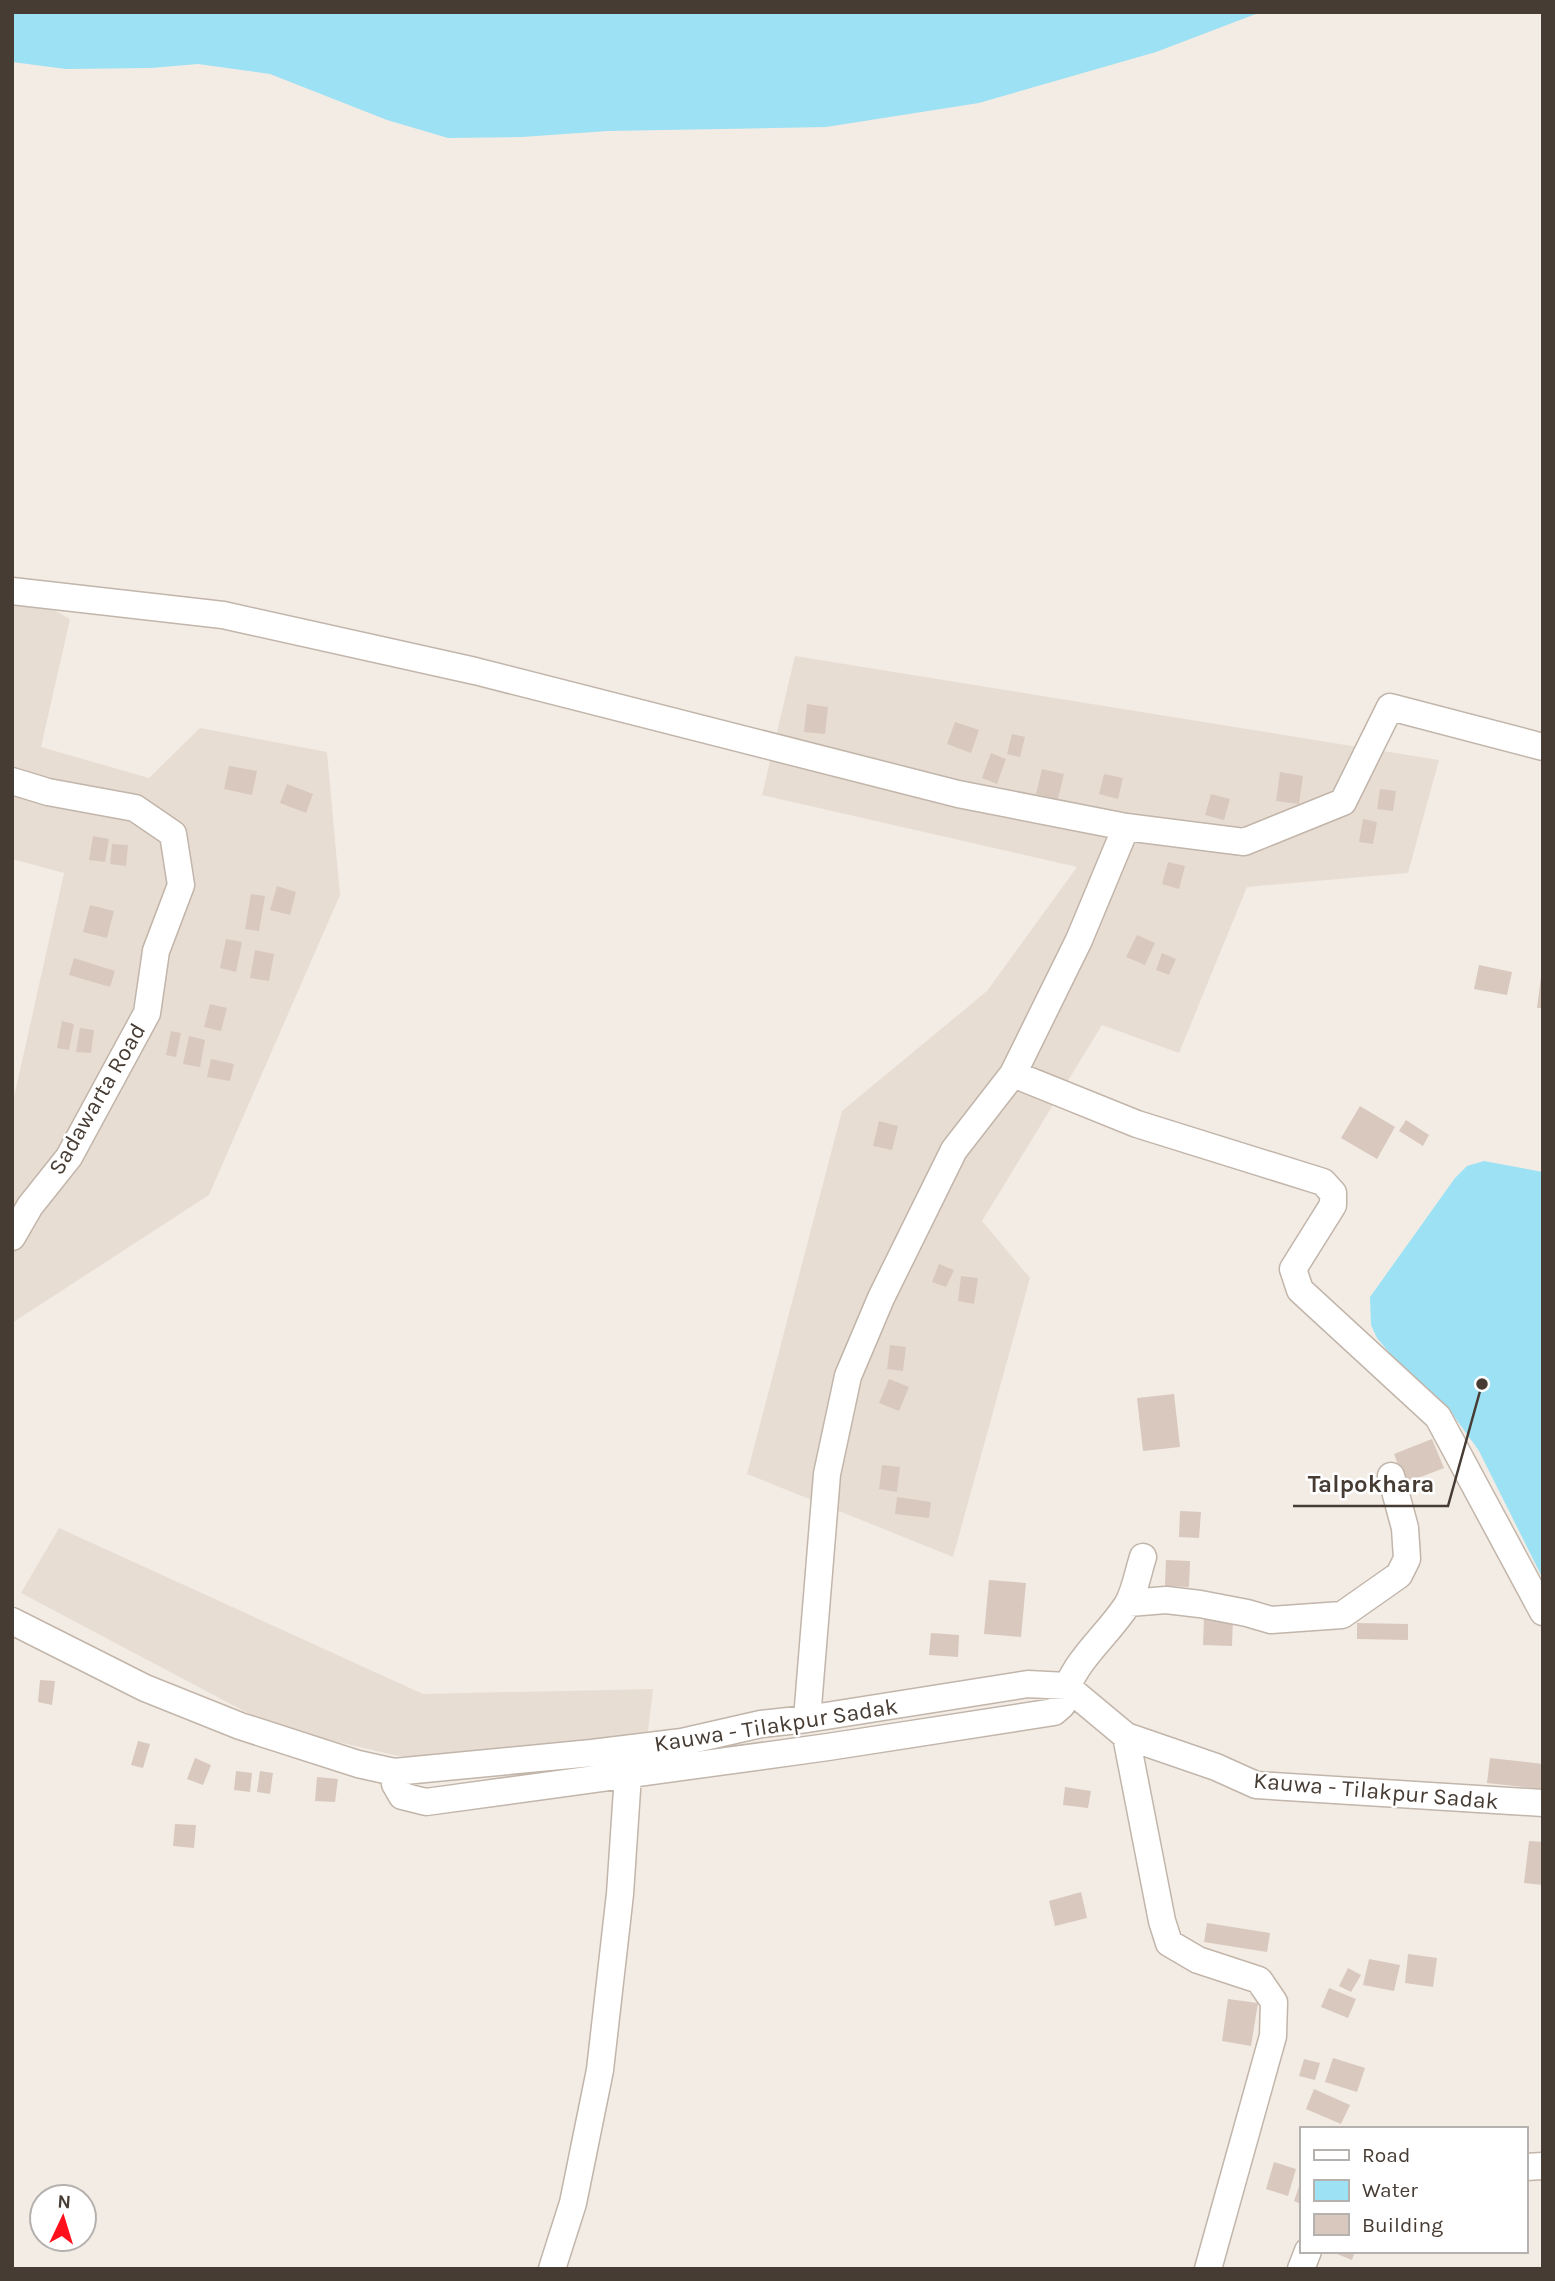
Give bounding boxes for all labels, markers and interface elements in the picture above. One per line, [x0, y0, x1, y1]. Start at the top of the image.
street label: Sadawarta Road [43, 1019, 151, 1179]
callout: Talpokhara [1293, 1461, 1448, 1506]
text: Talpokhara [1308, 1470, 1434, 1498]
street label: Kauwa - Tilakpur Sadak [652, 1692, 900, 1758]
street label: Kauwa - Tilakpur Sadak [1252, 1767, 1500, 1815]
legend [1300, 2127, 1527, 2253]
text: Road [1362, 2143, 1410, 2167]
text: Water [1362, 2178, 1418, 2202]
north arrow [28, 2183, 98, 2253]
text: N [57, 2191, 72, 2213]
text: Building [1362, 2213, 1443, 2237]

